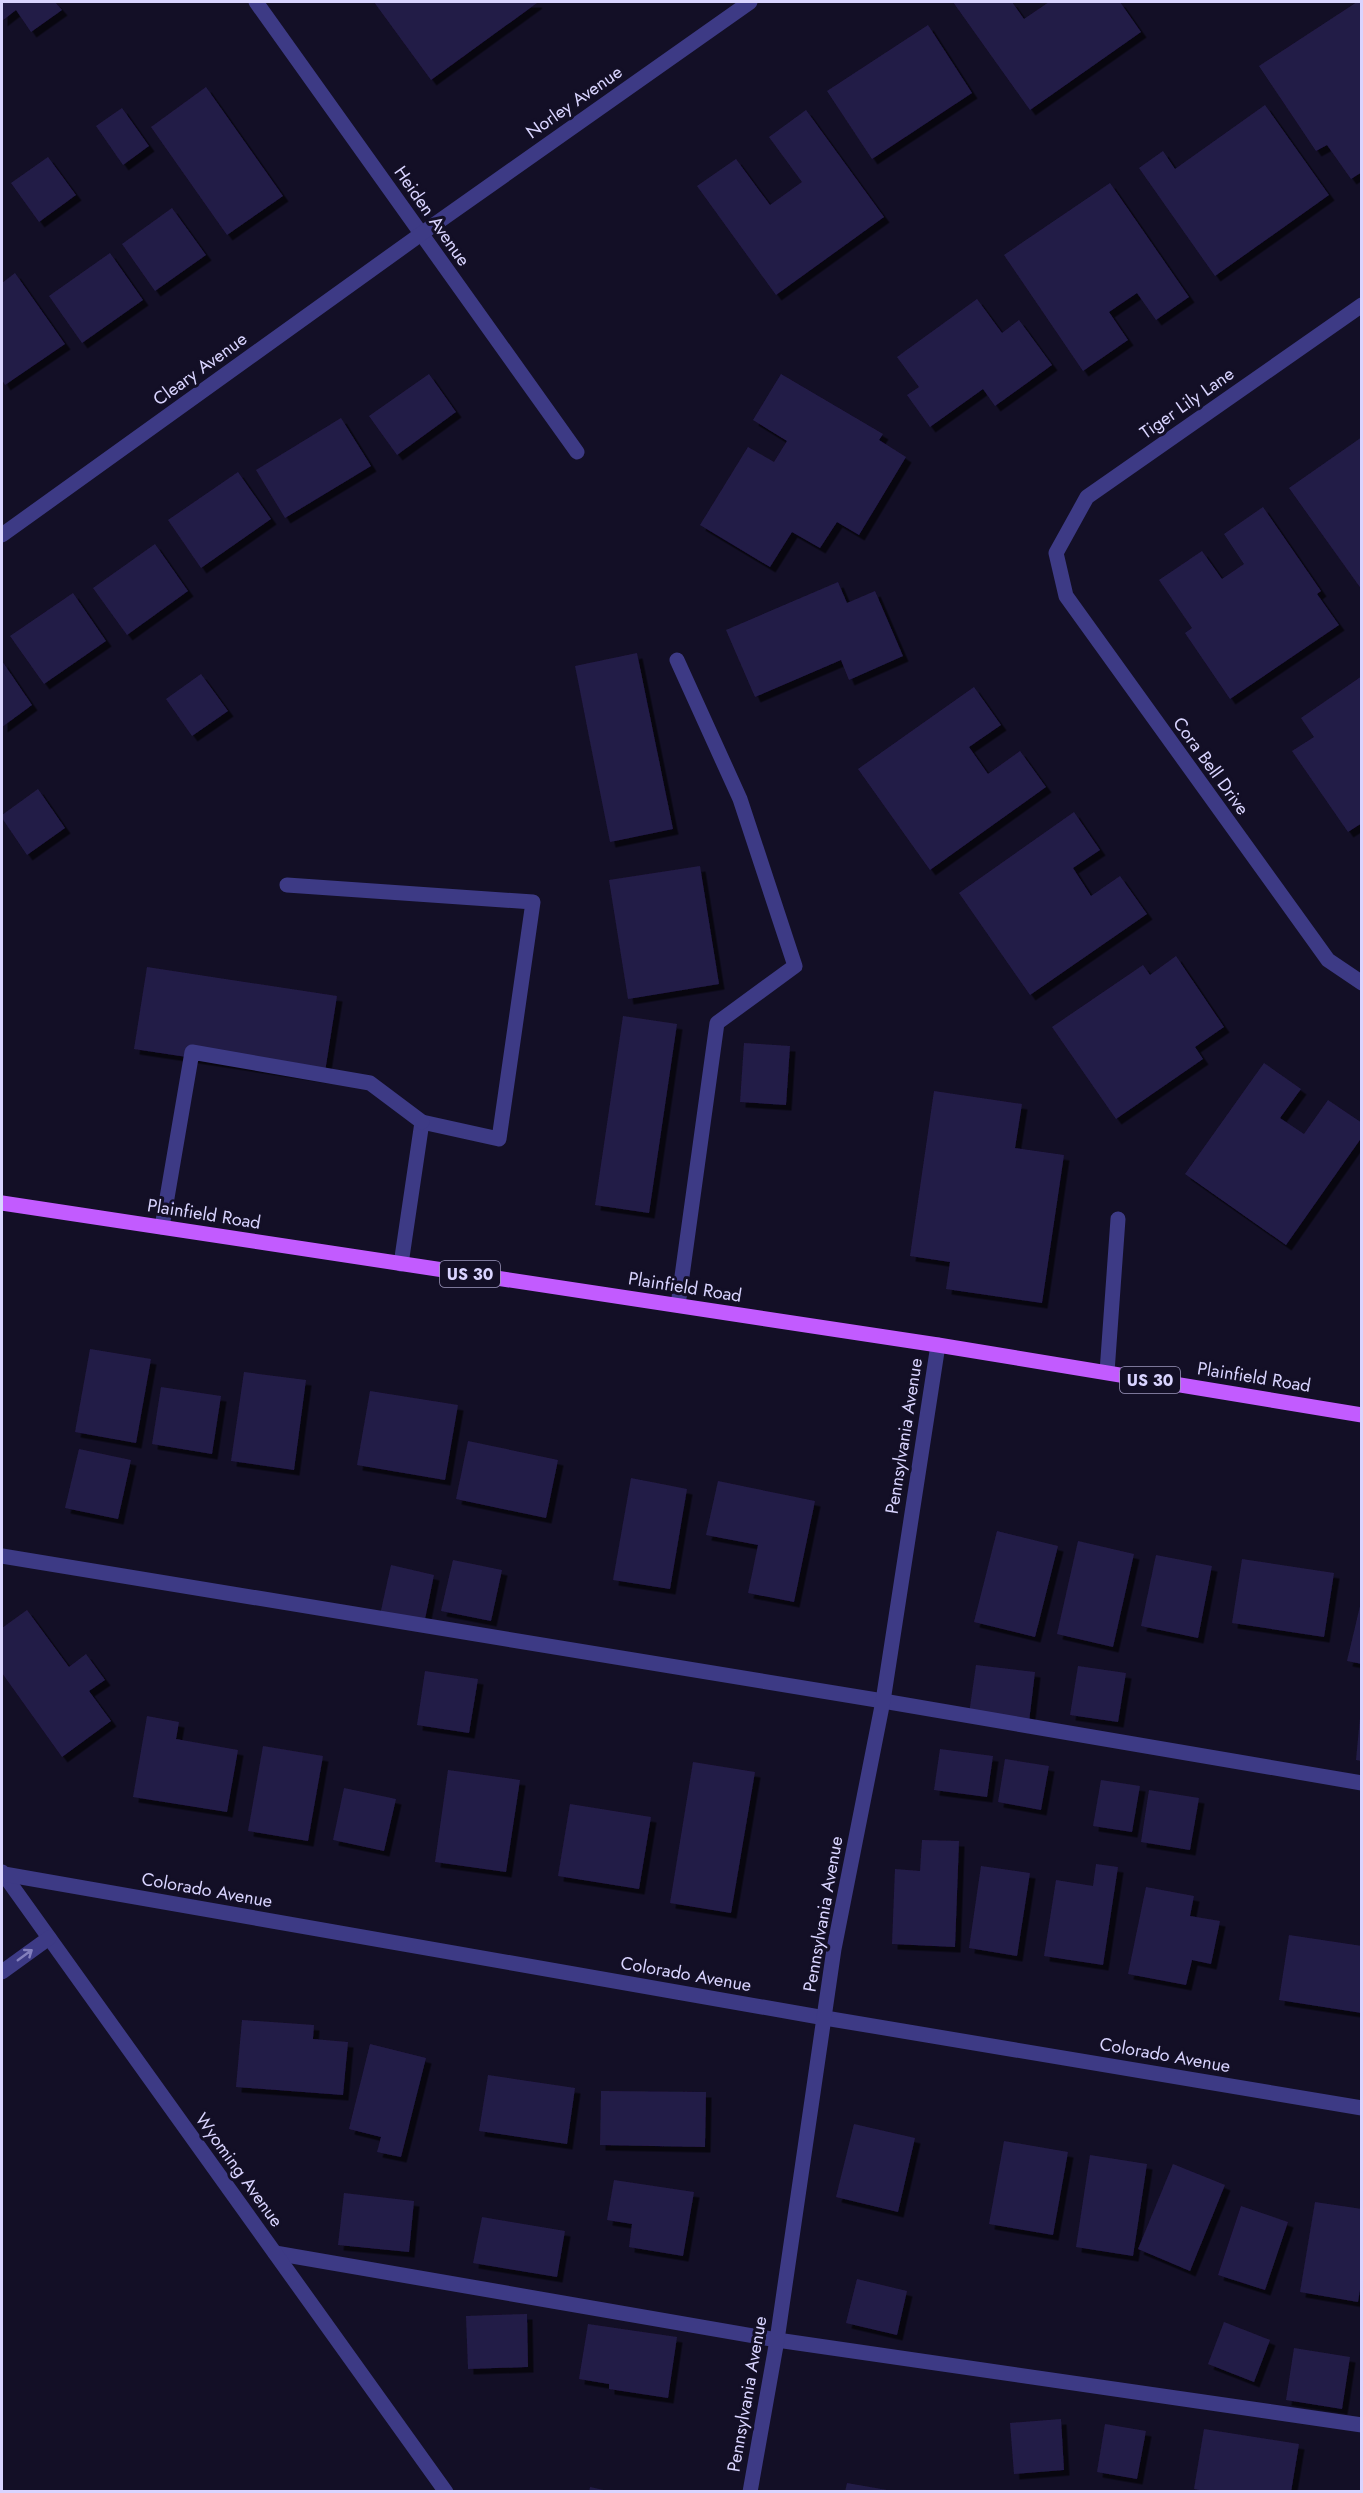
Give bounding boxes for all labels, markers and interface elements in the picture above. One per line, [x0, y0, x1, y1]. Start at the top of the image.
street label: Norley Avenue [520, 59, 628, 145]
street label: Heiden Avenue [388, 161, 476, 271]
street label: Cleary Avenue [148, 326, 252, 412]
street label: Tiger Lily Lane [1135, 361, 1239, 445]
street label: Cora Bell Drive [1167, 712, 1255, 820]
street label: Plainfield Road [145, 1192, 263, 1236]
road number: US 30 [440, 1261, 500, 1287]
street label: Plainfield Road [626, 1265, 744, 1309]
street label: Plainfield Road [1195, 1355, 1313, 1399]
street label: Pennsylvania Avenue [879, 1356, 929, 1516]
road number: US 30 [1120, 1367, 1180, 1393]
street label: Pennsylvania Avenue [797, 1834, 849, 1994]
street label: Colorado Avenue [139, 1866, 275, 1914]
one-way arrow [17, 1949, 33, 1961]
street label: Colorado Avenue [618, 1950, 754, 1998]
street label: Colorado Avenue [1097, 2031, 1233, 2079]
street label: Wyoming Avenue [189, 2108, 289, 2232]
street label: Pennsylvania Avenue [721, 2314, 773, 2474]

